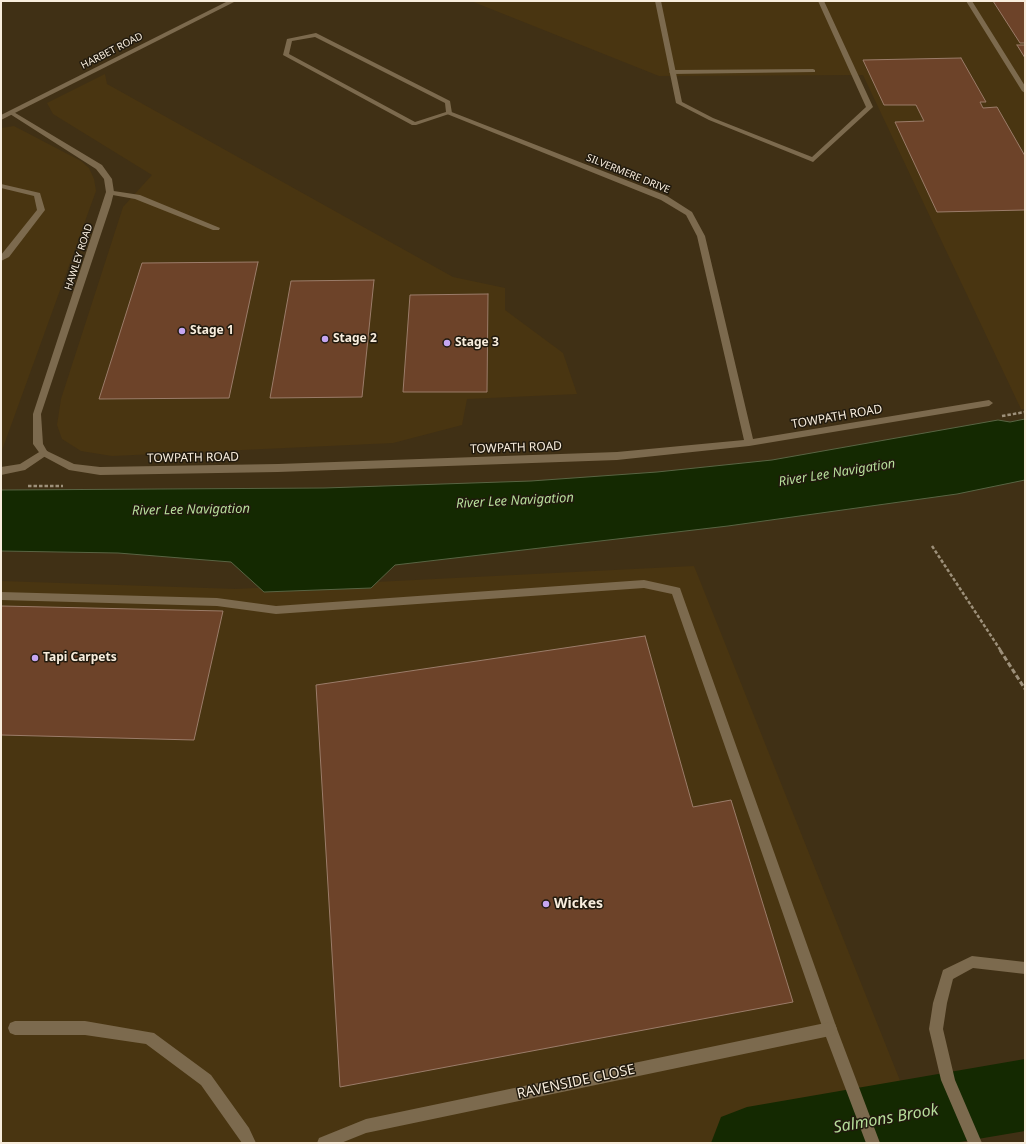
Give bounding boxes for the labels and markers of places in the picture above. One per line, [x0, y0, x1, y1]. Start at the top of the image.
place label: Stage 1 [190, 324, 234, 338]
marker: Stage 1 [177, 326, 187, 336]
place label: Stage 2 [333, 332, 377, 346]
marker: Stage 2 [320, 334, 330, 344]
place label: Stage 3 [455, 336, 499, 350]
marker: Stage 3 [442, 338, 452, 348]
place label: Tapi Carpets [43, 651, 117, 665]
marker: Tapi Carpets [30, 653, 40, 663]
place label: Wickes [554, 896, 603, 912]
marker: Wickes [541, 899, 551, 909]

